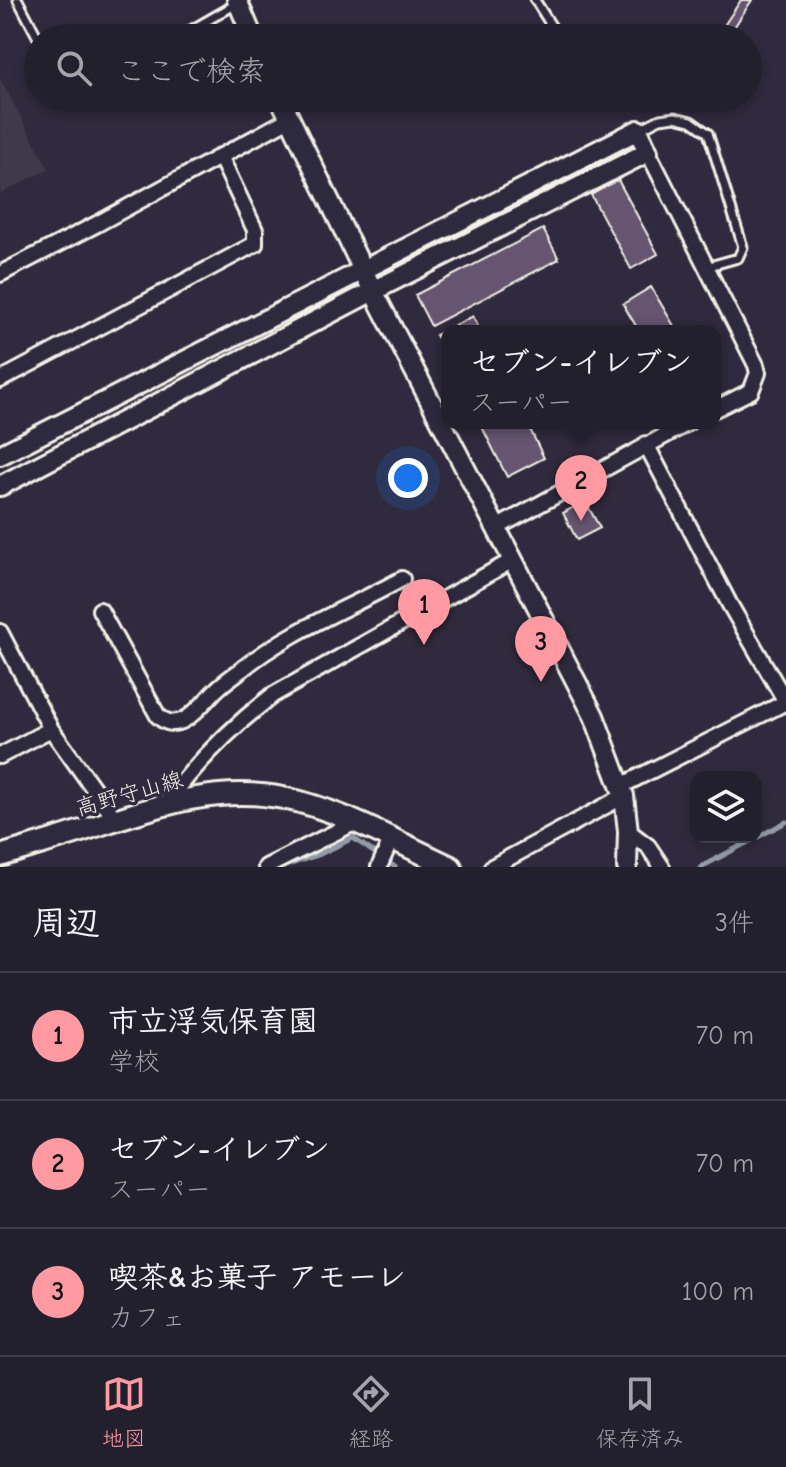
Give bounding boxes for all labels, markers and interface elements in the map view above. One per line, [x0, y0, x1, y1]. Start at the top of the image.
search box [24, 24, 762, 112]
icon: search [52, 46, 96, 90]
text: ここで検索 [116, 54, 266, 89]
popup [441, 325, 721, 429]
text: セブン-イレブン [470, 345, 692, 380]
text: スーパー [470, 388, 573, 418]
pin: 2 [555, 455, 607, 521]
your location [388, 458, 428, 498]
pin: 1 [398, 579, 450, 645]
pin: 3 [515, 616, 567, 682]
street label: 高野守山線 [73, 766, 186, 822]
map controls [690, 771, 762, 843]
button: layers [690, 771, 762, 843]
text: 周辺 [32, 903, 100, 943]
text: 3件 [715, 908, 754, 938]
text: 市立浮気保育園 [108, 1004, 318, 1039]
text: 1 [53, 1021, 63, 1051]
text: 70 m [696, 1021, 754, 1051]
text: 学校 [108, 1047, 160, 1077]
text: セブン-イレブン [108, 1132, 330, 1167]
text: 2 [52, 1149, 64, 1179]
text: 70 m [696, 1149, 754, 1179]
text: スーパー [108, 1175, 211, 1205]
text: 喫茶&お菓子 アモーレ [108, 1260, 406, 1295]
text: 3 [52, 1277, 64, 1307]
text: 100 m [682, 1277, 754, 1307]
text: カフェ [108, 1303, 186, 1333]
tab: 地図 [102, 1372, 146, 1452]
tab: 経路 [349, 1372, 393, 1452]
tab: 保存済み [596, 1372, 684, 1452]

